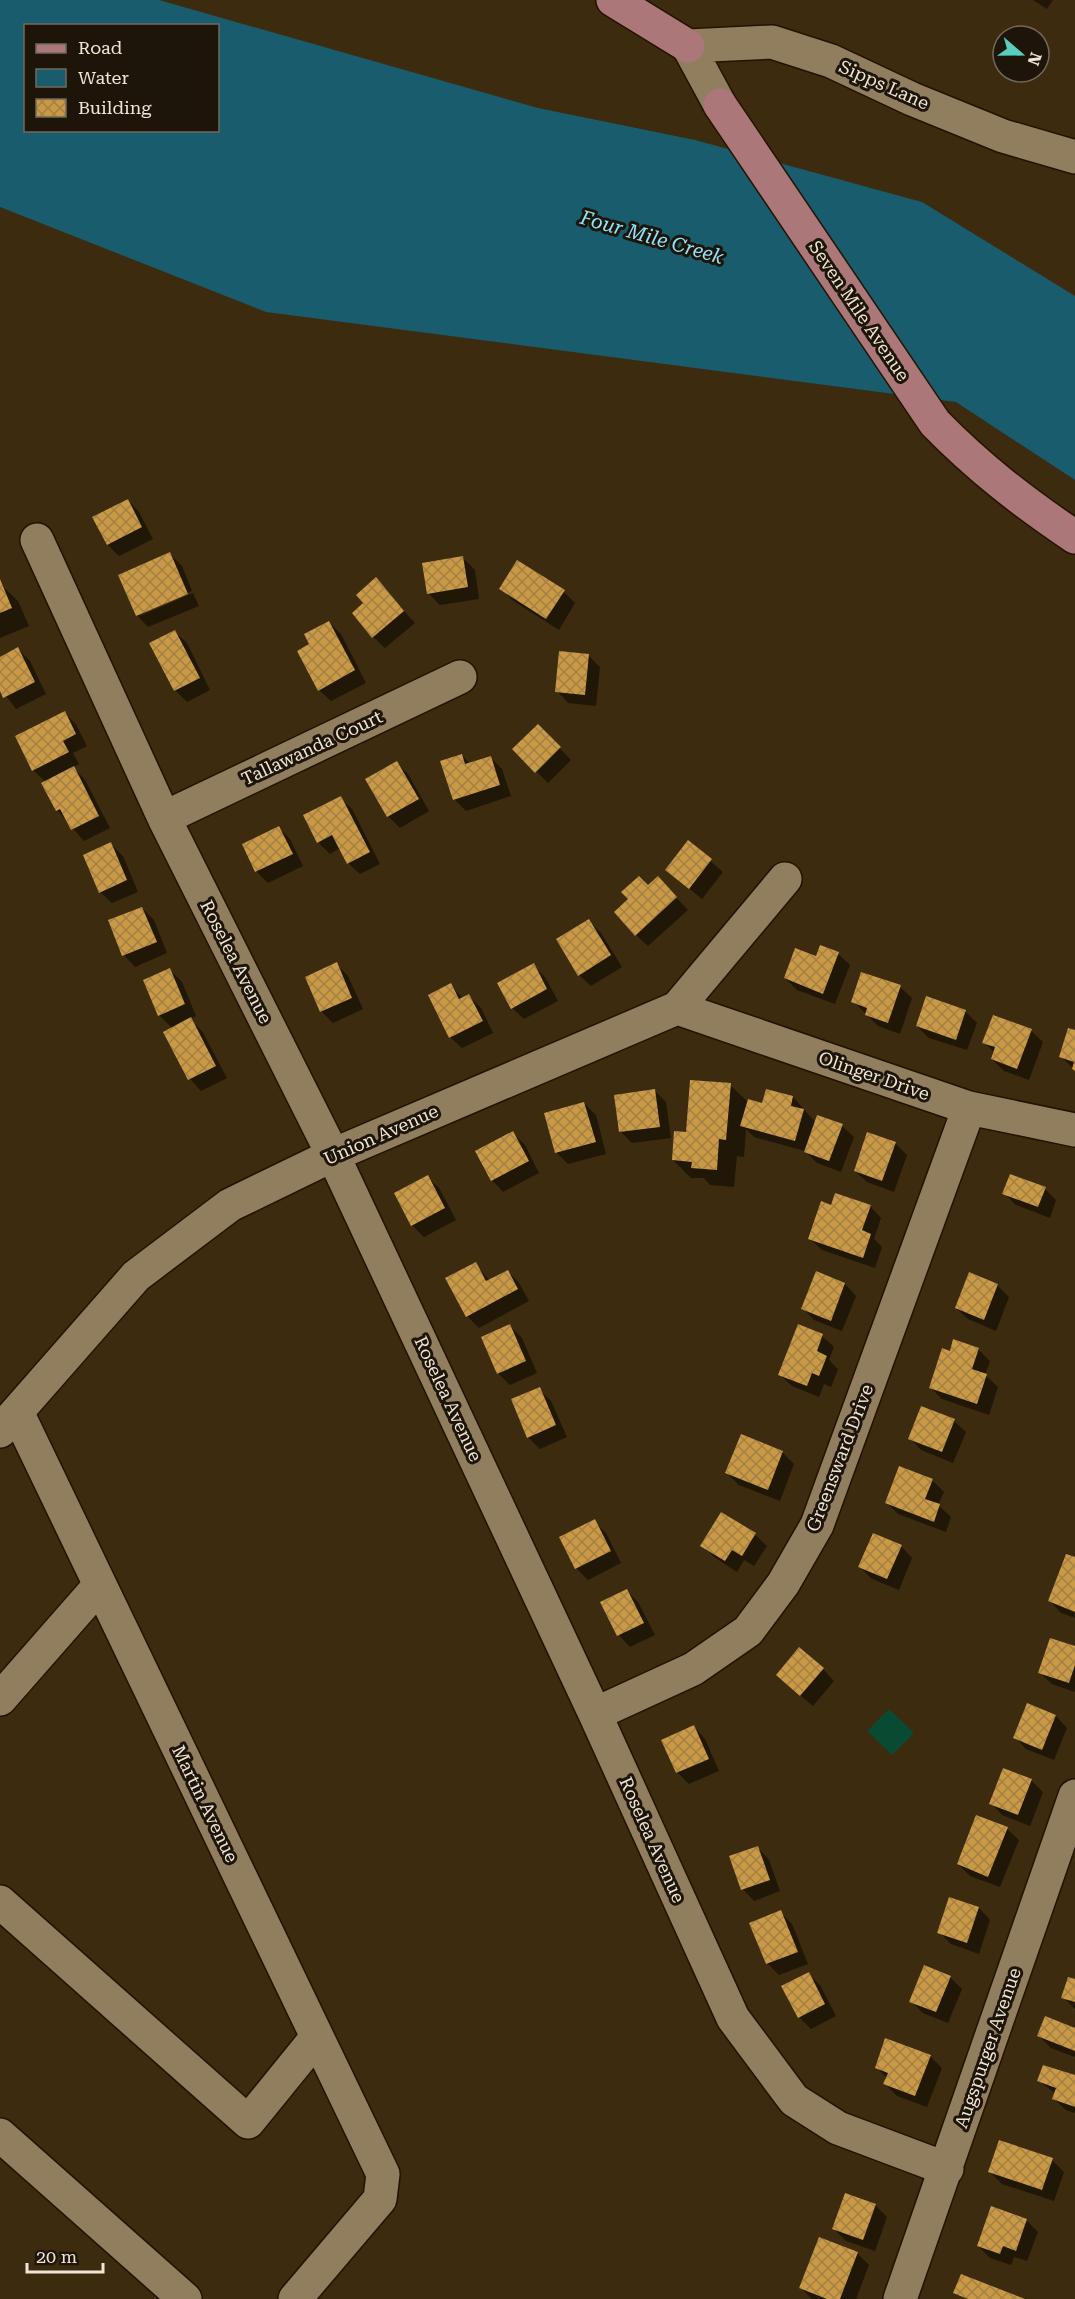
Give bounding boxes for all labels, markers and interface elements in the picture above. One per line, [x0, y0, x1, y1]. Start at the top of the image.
legend [24, 24, 219, 132]
north arrow [991, 24, 1051, 84]
text: Road [78, 37, 123, 58]
text: N [1024, 50, 1046, 68]
street label: Sipps Lane [836, 55, 933, 114]
text: Water [78, 67, 129, 88]
text: Building [78, 97, 152, 118]
water label: Four Mile Creek [577, 205, 727, 269]
street label: Seven Mile Avenue [805, 237, 914, 385]
street label: Tallawanda Court [238, 706, 386, 789]
street label: Roselea Avenue [196, 897, 277, 1027]
street label: Olinger Drive [816, 1047, 932, 1104]
street label: Union Avenue [320, 1100, 441, 1169]
street label: Roselea Avenue [410, 1333, 487, 1465]
street label: Greensward Drive [802, 1381, 877, 1534]
street label: Martin Avenue [168, 1742, 243, 1866]
street label: Roselea Avenue [615, 1774, 690, 1906]
street label: Augspurger Avenue [950, 1965, 1025, 2131]
scale bar [27, 2236, 104, 2274]
text: 20 m [36, 2246, 77, 2267]

